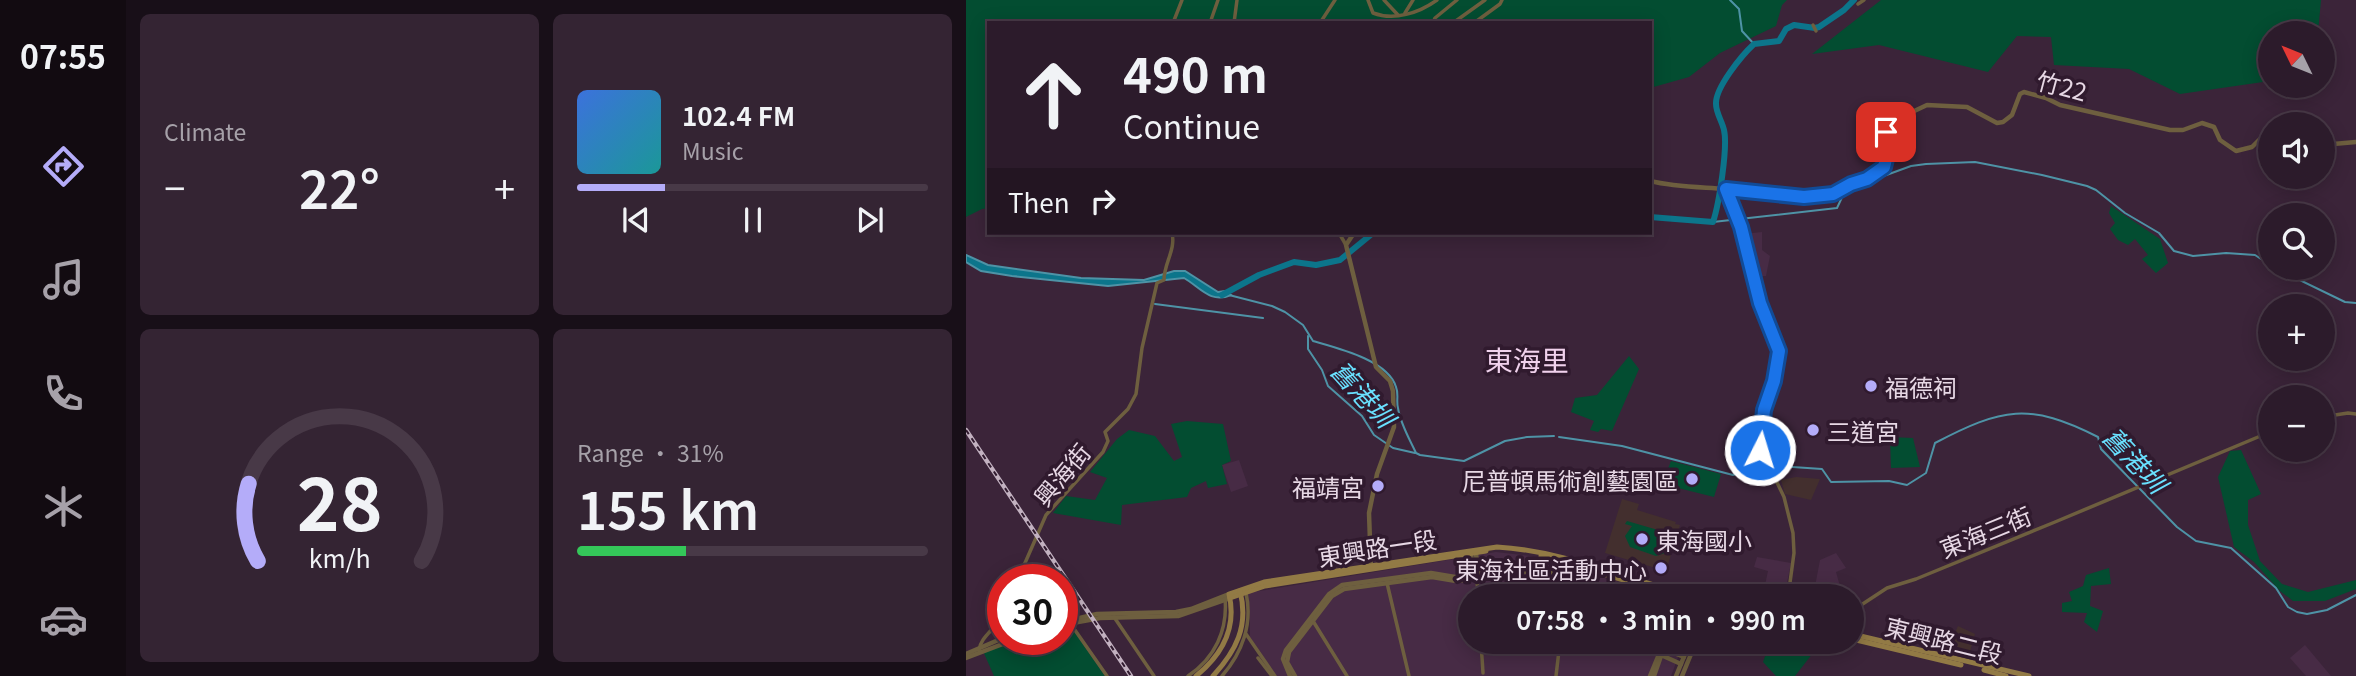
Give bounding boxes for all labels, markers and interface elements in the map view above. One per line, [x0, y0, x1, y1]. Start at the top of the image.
north arrow [2258, 21, 2334, 98]
map controls [2258, 21, 2335, 462]
text: 07:55 [20, 32, 106, 78]
text: 490 m [1123, 36, 1268, 107]
icon: ahead [1008, 49, 1099, 140]
street label: 竹22 [2033, 62, 2091, 108]
text: 102.4 FM [682, 96, 795, 133]
text: Continue [1123, 102, 1260, 148]
pin [1856, 102, 1916, 162]
button: sound [2258, 112, 2335, 189]
icon: arrive [1867, 113, 1905, 151]
text: Climate [164, 114, 246, 148]
text: Music [682, 133, 743, 167]
icon: directions [39, 142, 88, 191]
text: 22° [299, 149, 380, 224]
text: − [164, 159, 185, 214]
text: + [494, 159, 515, 214]
icon: right [1084, 182, 1122, 220]
text: Then [1008, 183, 1070, 220]
icon: previous [617, 201, 655, 239]
icon: pause [734, 201, 772, 239]
icon: next [851, 201, 889, 239]
button: search [2258, 203, 2335, 280]
icon: music [39, 255, 88, 304]
button: + [2258, 294, 2335, 371]
district label: 東海里 [1485, 339, 1569, 379]
water label: 舊港圳 [1324, 352, 1407, 437]
icon: phone [39, 369, 88, 418]
place label: 福德祠 [1885, 369, 1957, 404]
marker: 福德祠 [1863, 378, 1879, 394]
button: − [2258, 385, 2335, 462]
position arrow [1723, 413, 1797, 487]
place label: 三道宮 [1827, 413, 1899, 448]
water label: 舊港圳 [2096, 418, 2179, 503]
marker: 三道宮 [1805, 422, 1821, 438]
text: Range · 31% [577, 435, 724, 469]
street label: 興海街 [1024, 435, 1098, 513]
text: 28 [297, 448, 382, 553]
place label: 尼普頓馬術創藝園區 [1462, 462, 1678, 497]
place label: 福靖宮 [1292, 469, 1364, 504]
text: 155 km [577, 470, 759, 545]
marker: 尼普頓馬術創藝園區 [1684, 471, 1700, 487]
marker: 福靖宮 [1370, 478, 1386, 494]
icon: climate [39, 482, 88, 531]
street label: 東海三街 [1934, 497, 2036, 565]
street label: 東興路一段 [1315, 520, 1439, 574]
place label: 東海國小 [1656, 522, 1752, 557]
marker: 東海國小 [1634, 531, 1650, 547]
text: km/h [309, 539, 370, 575]
place label: 東海社區活動中心 [1455, 551, 1647, 586]
marker: 東海社區活動中心 [1653, 560, 1669, 576]
speed limit sign: 30 [987, 564, 1078, 655]
icon: car [39, 595, 88, 644]
text: 07:58 · 3 min · 990 m [1516, 600, 1806, 637]
street label: 東興路二段 [1882, 608, 2006, 670]

